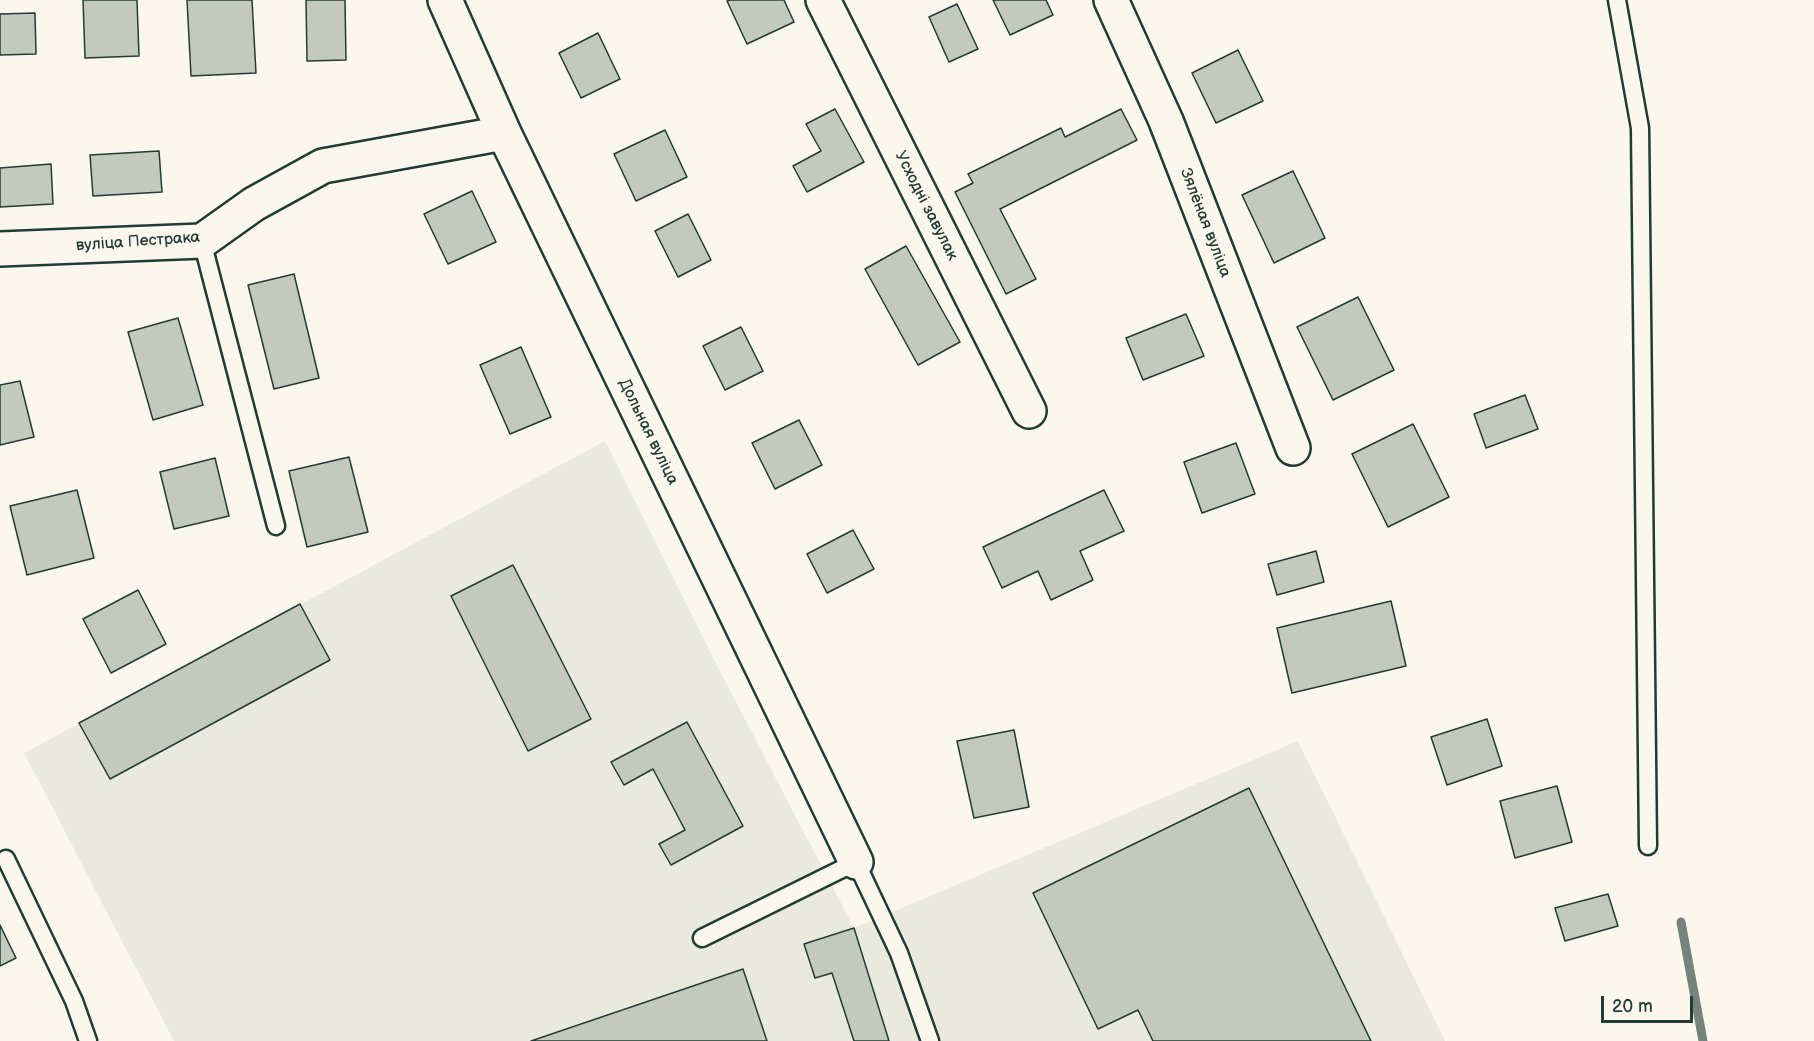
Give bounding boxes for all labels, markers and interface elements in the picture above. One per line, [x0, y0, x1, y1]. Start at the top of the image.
street label: Усходні завулак [890, 148, 962, 264]
street label: Зялёная вуліца [1175, 166, 1235, 280]
street label: вуліца Пестрака [75, 228, 201, 256]
street label: Дольная вуліца [614, 376, 682, 488]
scale bar [1604, 984, 1696, 1022]
text: 20 m [1612, 996, 1653, 1017]

